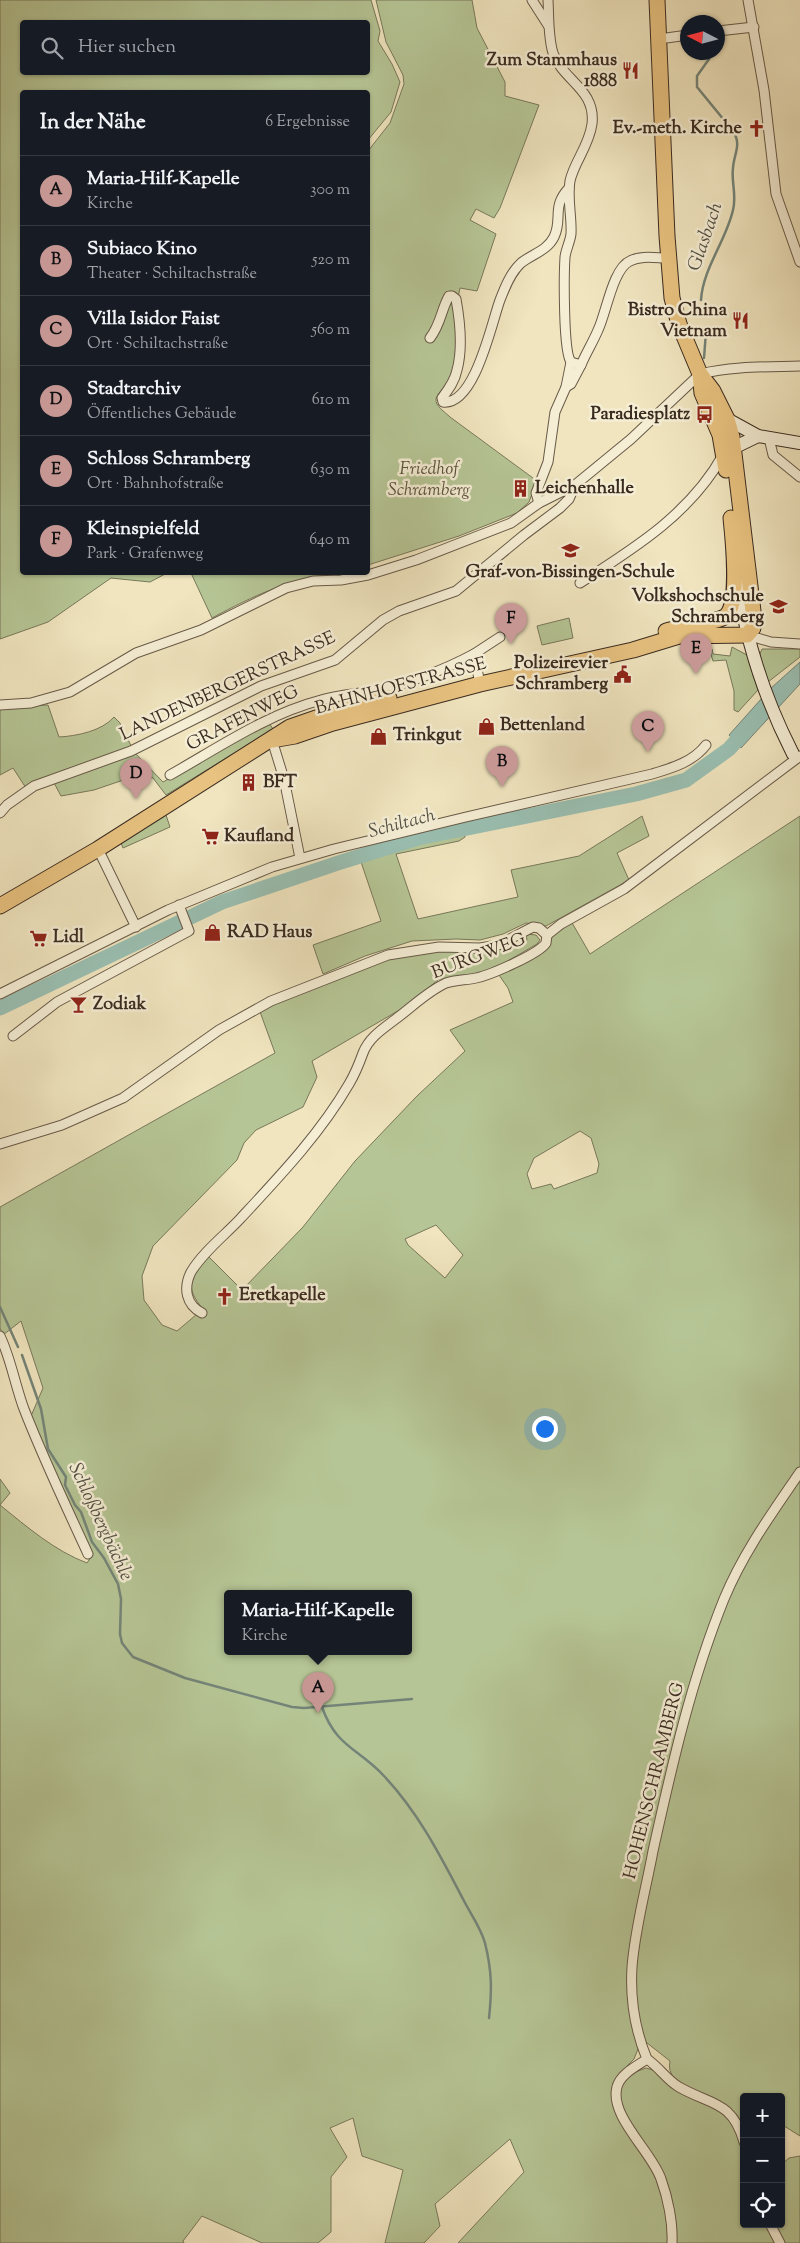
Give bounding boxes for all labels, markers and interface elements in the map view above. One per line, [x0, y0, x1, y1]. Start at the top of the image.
north arrow [680, 15, 725, 60]
search box [20, 20, 370, 75]
icon: search [38, 34, 66, 62]
text: Hier suchen [78, 34, 176, 61]
place label: Zum Stammhaus 1888 [487, 48, 617, 95]
restaurant icon: Zum Stammhaus 1888 [621, 61, 641, 81]
text: In der Nähe [40, 108, 146, 138]
text: 6 Ergebnisse [265, 111, 350, 134]
place label: Ev.-meth. Kirche [613, 116, 743, 142]
church icon: Ev.-meth. Kirche [746, 119, 766, 139]
text: Maria-Hilf-Kapelle [87, 166, 240, 193]
text: A [50, 179, 63, 202]
text: 300 m [310, 179, 350, 202]
text: Kirche [87, 193, 133, 216]
water label: Glasbach [682, 198, 731, 275]
text: Subiaco Kino [87, 236, 197, 263]
text: B [51, 249, 61, 272]
text: 520 m [312, 249, 350, 272]
text: Theater · Schiltachstraße [87, 263, 257, 286]
place label: Bistro China Vietnam [628, 298, 728, 345]
text: Villa Isidor Faist [87, 306, 220, 333]
restaurant icon: Bistro China Vietnam [731, 311, 751, 331]
text: C [50, 319, 62, 342]
text: 560 m [311, 319, 350, 342]
text: Ort · Schiltachstraße [87, 333, 228, 356]
text: Stadtarchiv [87, 376, 181, 403]
text: D [50, 389, 62, 412]
text: 610 m [312, 389, 350, 412]
place label: Paradiesplatz [591, 402, 690, 428]
text: Öffentliches Gebäude [87, 403, 237, 426]
bus stop icon: Paradiesplatz [694, 405, 714, 425]
text: Schloss Schramberg [87, 446, 250, 473]
park label: Friedhof Schramberg [388, 457, 470, 504]
text: E [51, 459, 61, 482]
text: 630 m [311, 459, 350, 482]
text: Ort · Bahnhofstraße [87, 473, 224, 496]
place label: Leichenhalle [535, 476, 634, 502]
building icon: Leichenhalle [511, 479, 531, 499]
text: Kleinspielfeld [87, 516, 200, 543]
text: F [52, 529, 60, 552]
text: 640 m [309, 529, 350, 552]
school or university icon: Graf-von-Bissingen-Schule [560, 540, 580, 560]
text: Park · Grafenweg [87, 543, 203, 566]
place label: Graf-von-Bissingen-Schule [465, 560, 675, 586]
place label: Volkshochschule Schramberg [631, 584, 765, 631]
school or university icon: Volkshochschule Schramberg [768, 597, 788, 617]
pin: F [495, 603, 527, 644]
street label: LANDENBERGERSTRASSE [116, 625, 340, 748]
pin: E [680, 633, 712, 674]
place label: Polizeirevier Schramberg [514, 651, 608, 698]
street label: BAHNHOFSTRASSE [312, 652, 490, 722]
public building icon: Polizeirevier Schramberg [612, 664, 632, 684]
street label: GRAFENWEG [182, 679, 304, 759]
pin: C [632, 711, 664, 752]
place label: Bettenland [500, 713, 586, 739]
shop icon: Bettenland [476, 716, 496, 736]
place label: Trinkgut [393, 723, 462, 749]
shop icon: Trinkgut [369, 726, 389, 746]
pin: B [486, 746, 518, 787]
pin: D [120, 758, 152, 799]
place label: BFT [263, 770, 297, 796]
building icon: BFT [239, 773, 259, 793]
water label: Schiltach [366, 802, 439, 846]
place label: Kaufland [224, 824, 295, 850]
supermarket icon: Kaufland [200, 827, 220, 847]
place label: RAD Haus [227, 920, 312, 946]
shop icon: RAD Haus [203, 923, 223, 943]
place label: Lidl [53, 925, 85, 951]
street label: BURGWEG [428, 927, 530, 987]
supermarket icon: Lidl [29, 928, 49, 948]
place label: Zodiak [93, 992, 147, 1018]
bar icon: Zodiak [69, 995, 89, 1015]
place label: Eretkapelle [239, 1283, 326, 1309]
church icon: Eretkapelle [215, 1286, 235, 1306]
your location [532, 1416, 558, 1442]
water label: Schloßbergbächle [61, 1459, 139, 1586]
popup [224, 1590, 412, 1655]
text: Maria-Hilf-Kapelle [242, 1598, 394, 1625]
text: Kirche [242, 1625, 288, 1648]
pin: A [302, 1672, 334, 1713]
street label: HOHENSCHRAMBERG [618, 1680, 692, 1882]
map controls [740, 2093, 785, 2228]
button: + [740, 2093, 785, 2138]
button: − [740, 2138, 785, 2183]
button: locate [740, 2183, 785, 2228]

